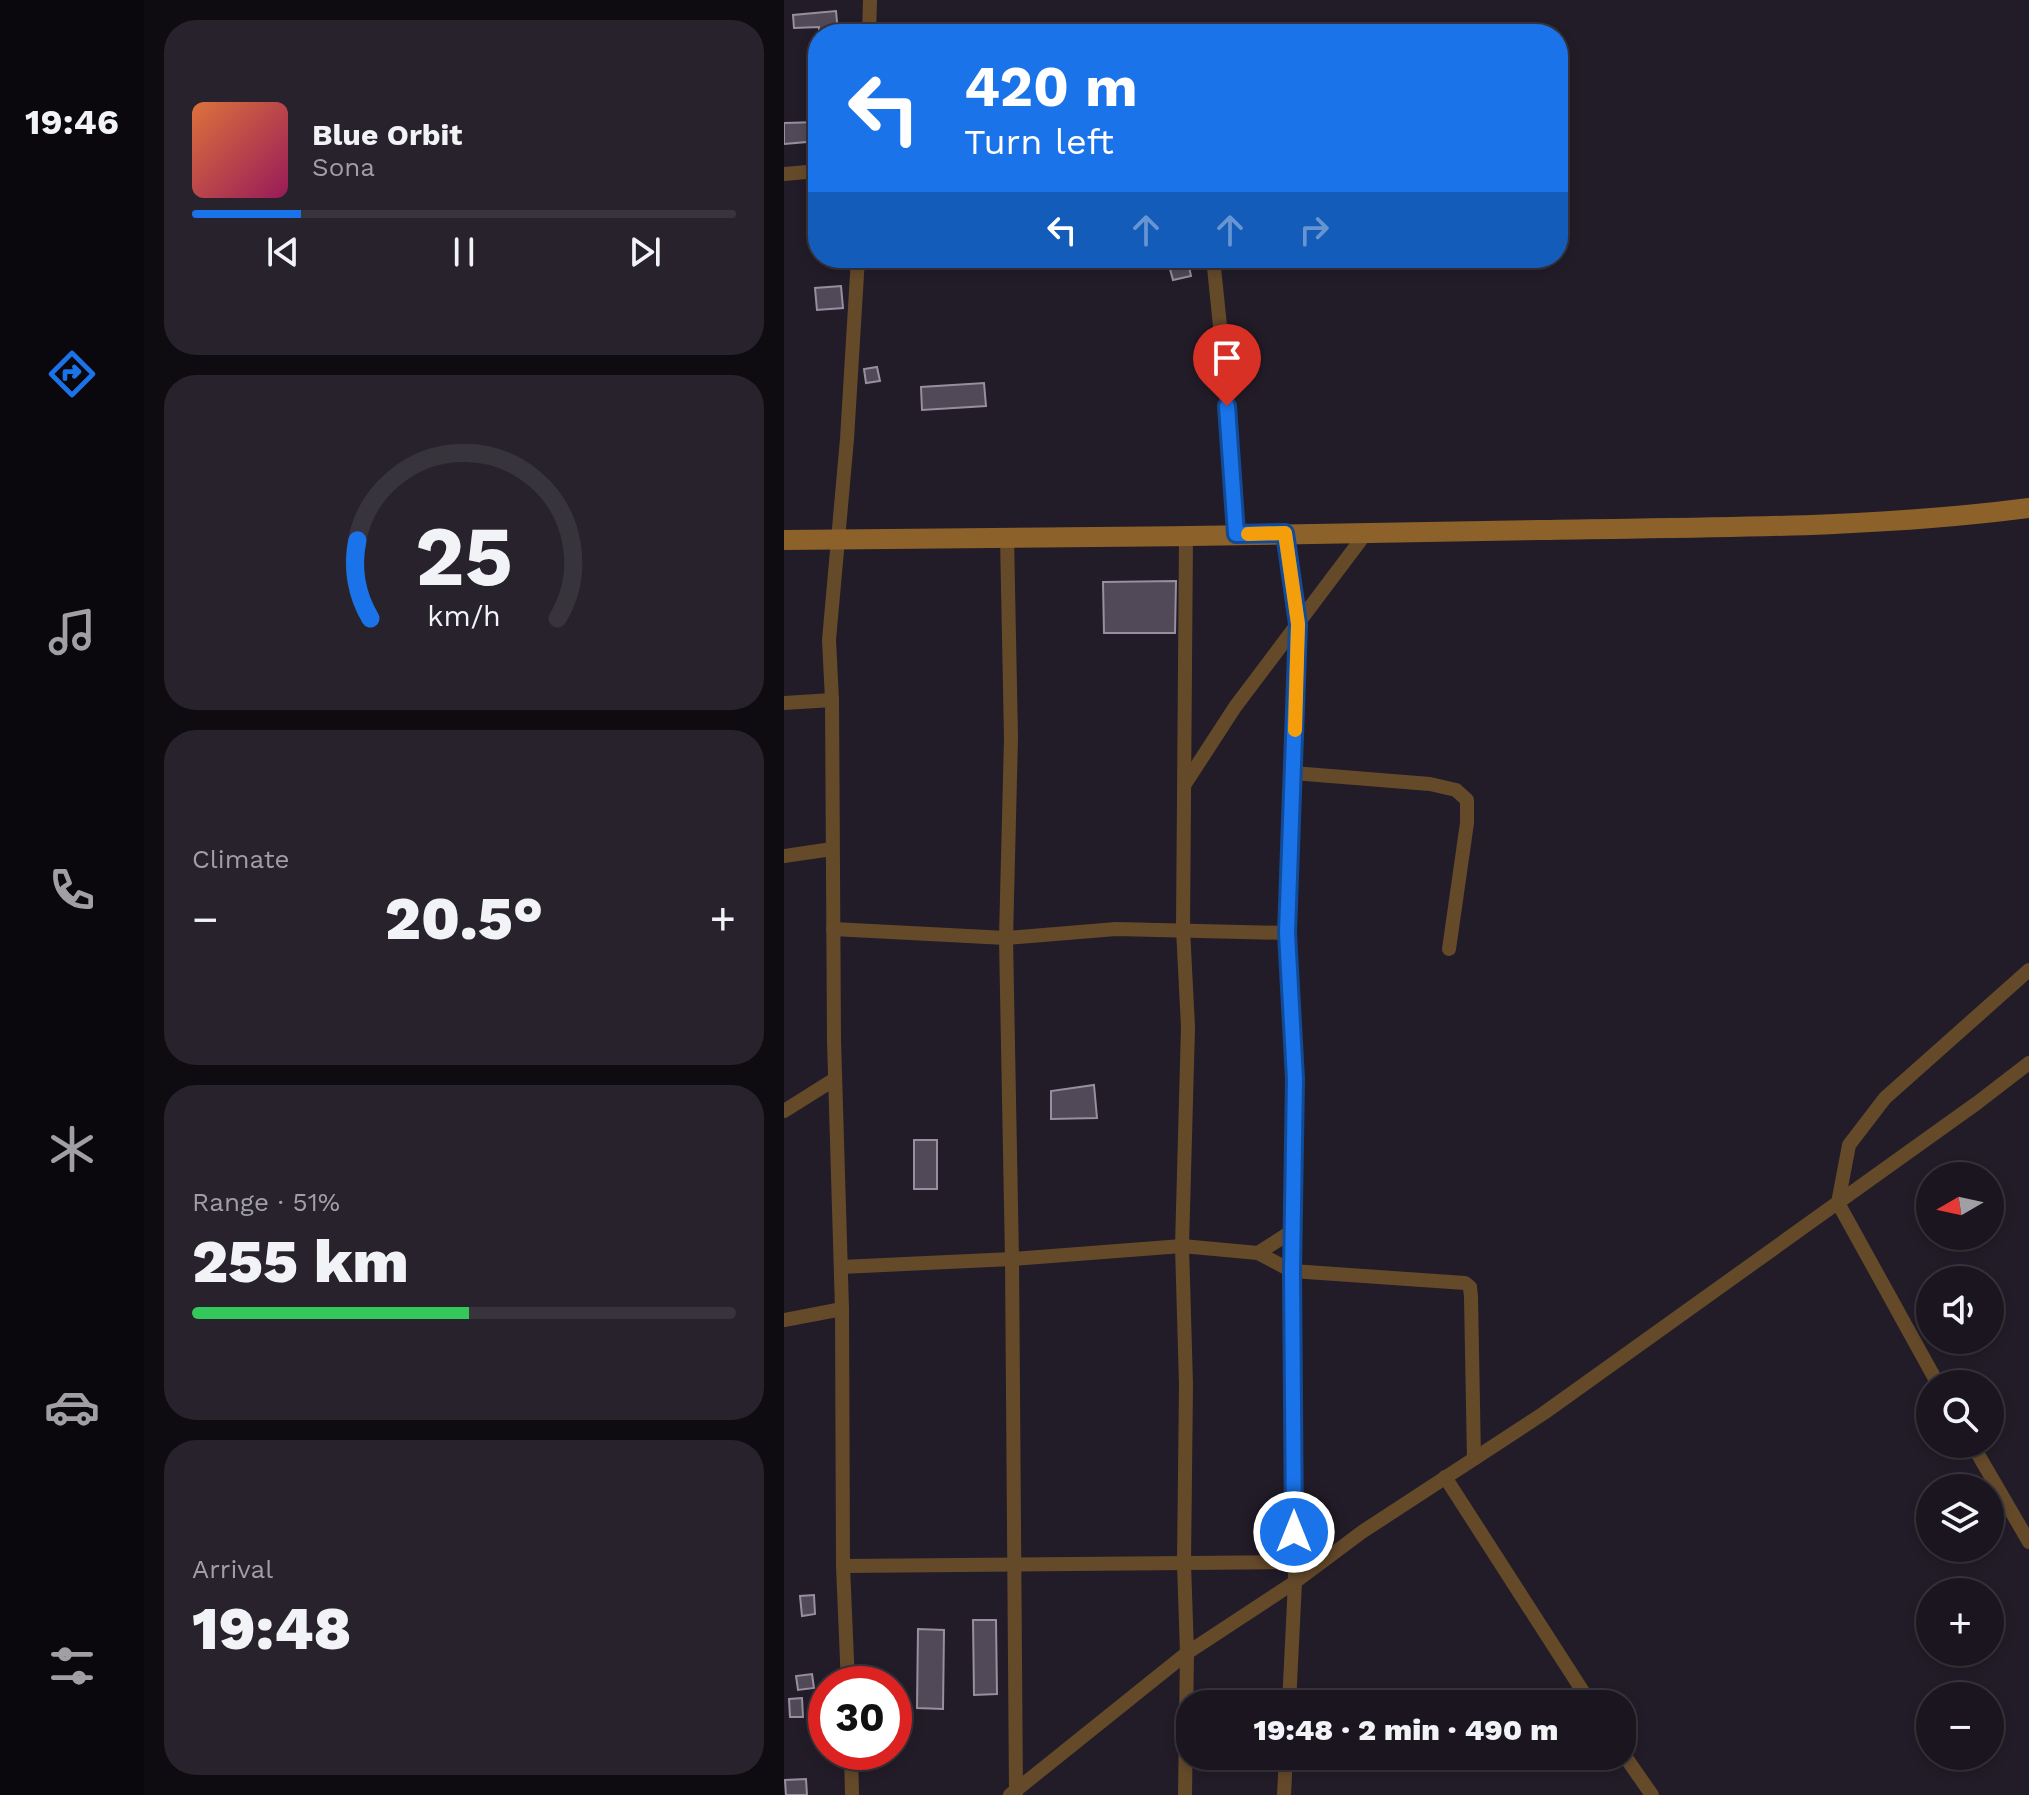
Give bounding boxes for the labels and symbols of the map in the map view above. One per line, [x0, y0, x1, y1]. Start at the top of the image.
pin [1193, 324, 1261, 406]
north arrow [1916, 1162, 2004, 1250]
position arrow [1252, 1490, 1336, 1574]
speed limit sign: 30 [808, 1666, 912, 1770]

